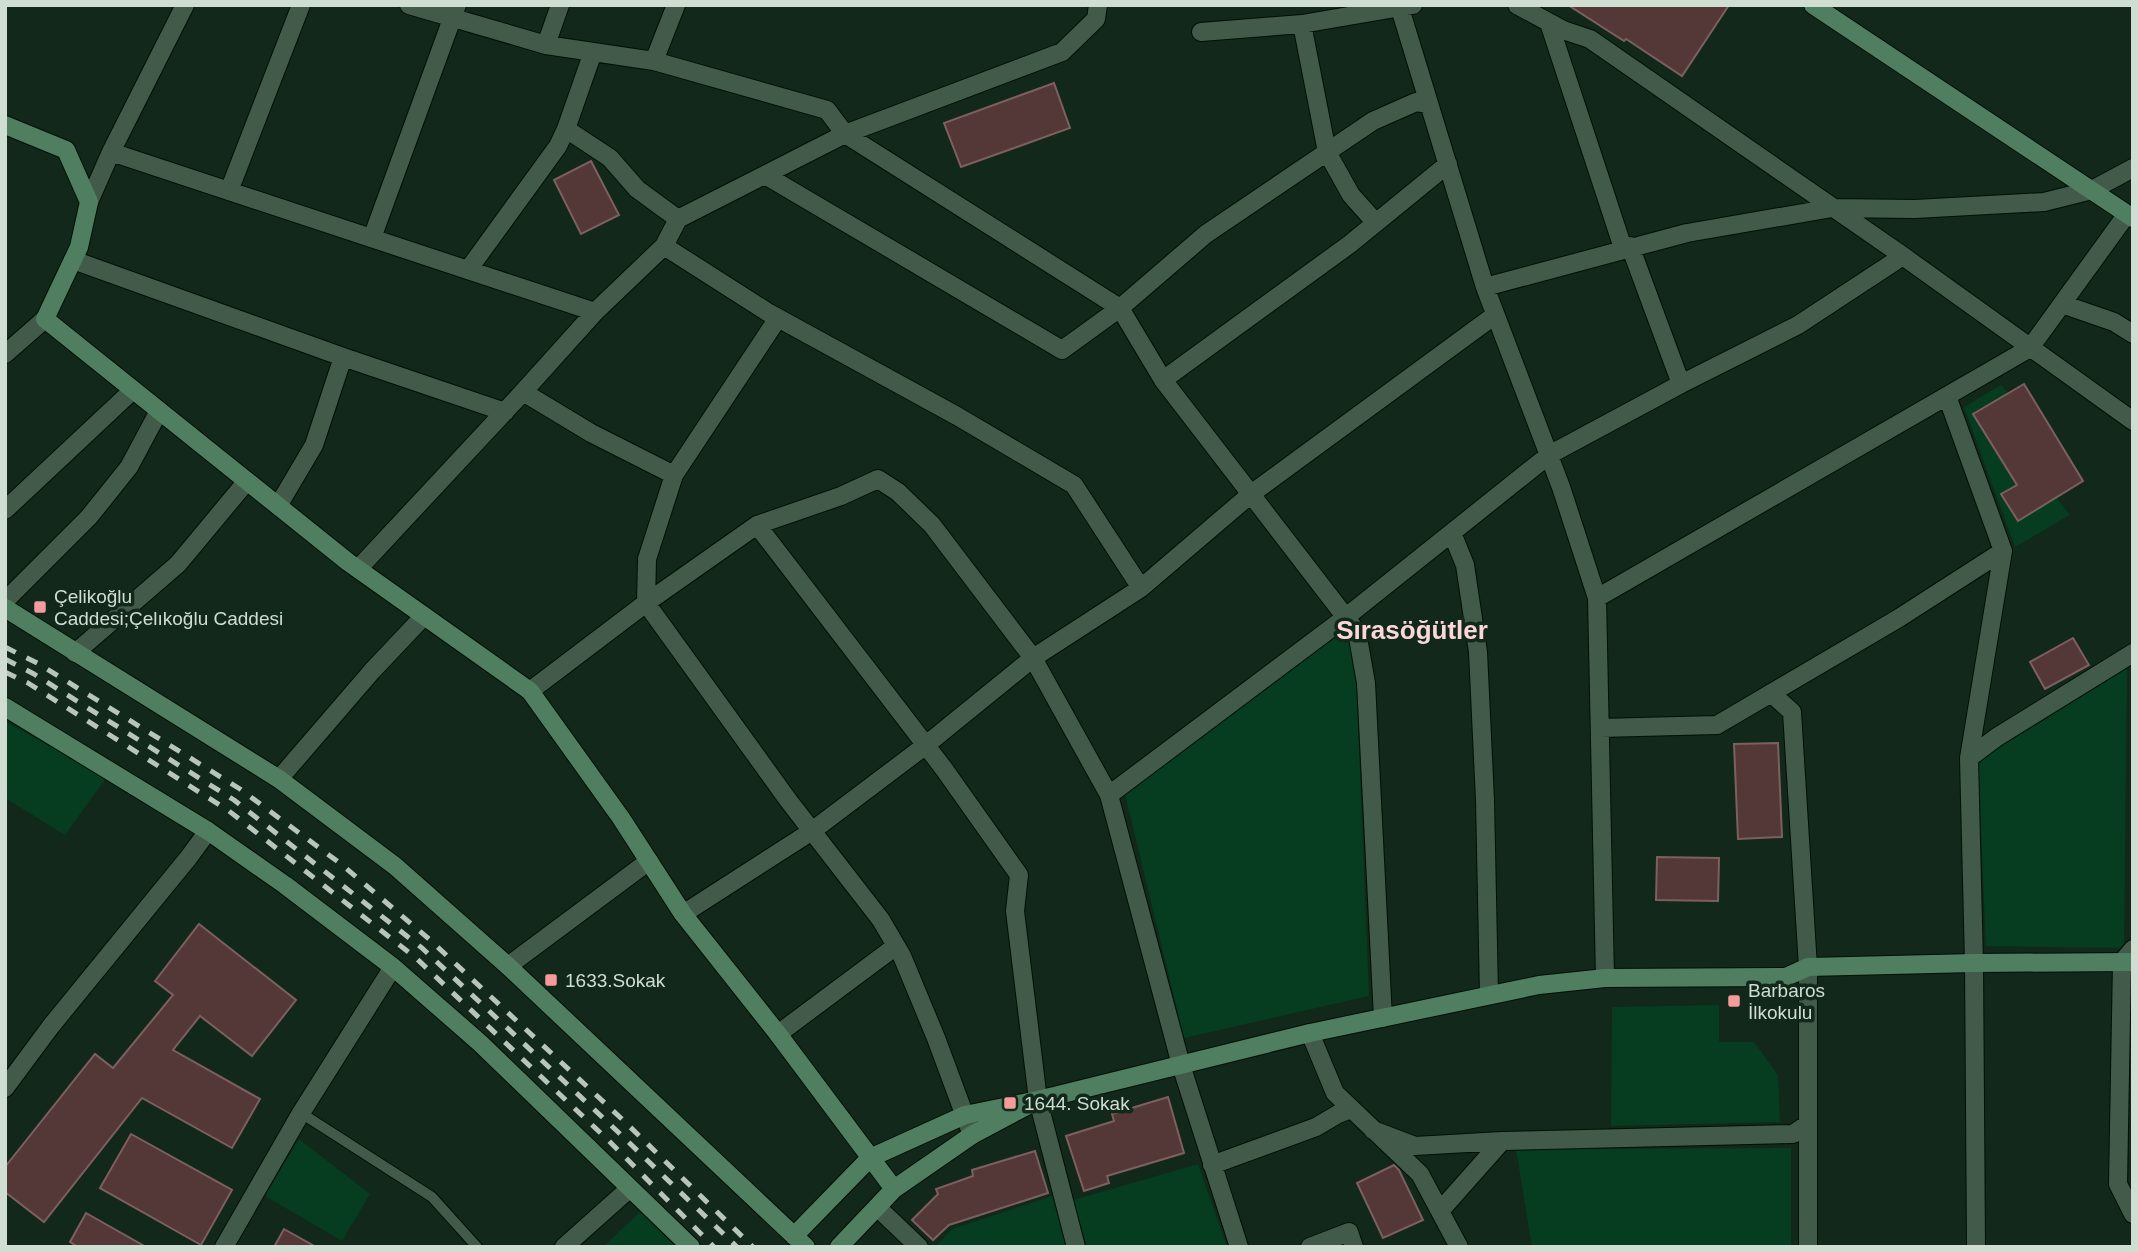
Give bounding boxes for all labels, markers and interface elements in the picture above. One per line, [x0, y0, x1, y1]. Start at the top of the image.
place label: Çelikoğlu Caddesi;Çelıkoğlu Caddesi [54, 586, 283, 629]
marker: Çelikoğlu Caddesi;Çelıkoğlu Caddesi [32, 599, 48, 615]
district label: Sırasöğütler [1336, 615, 1488, 645]
place label: 1633.Sokak [565, 970, 666, 991]
marker: 1633.Sokak [543, 972, 559, 988]
place label: Barbaros İlkokulu [1748, 980, 1825, 1023]
marker: Barbaros İlkokulu [1726, 993, 1742, 1009]
place label: 1644. Sokak [1024, 1093, 1130, 1114]
marker: 1644. Sokak [1002, 1095, 1018, 1111]

